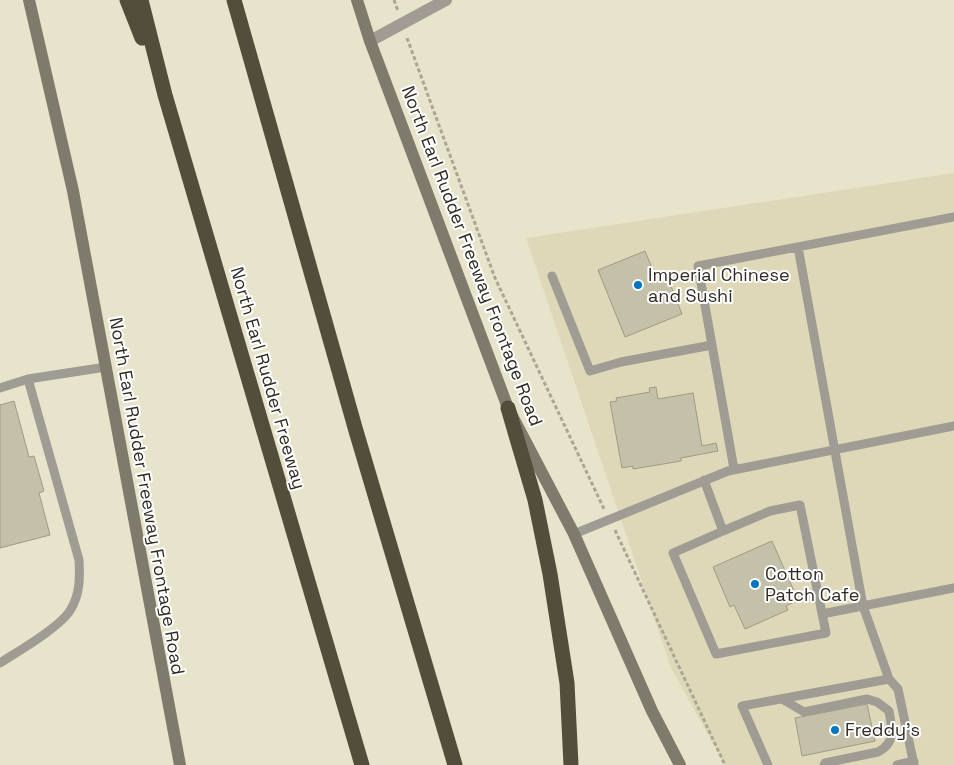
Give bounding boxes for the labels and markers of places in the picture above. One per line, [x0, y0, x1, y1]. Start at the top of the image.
place label: Imperial Chinese and Sushi [648, 263, 790, 307]
marker: Imperial Chinese and Sushi [632, 279, 644, 291]
place label: Cotton Patch Cafe [765, 562, 859, 606]
marker: Cotton Patch Cafe [749, 578, 761, 590]
place label: Freddy's [845, 718, 920, 741]
marker: Freddy's [829, 724, 841, 736]

